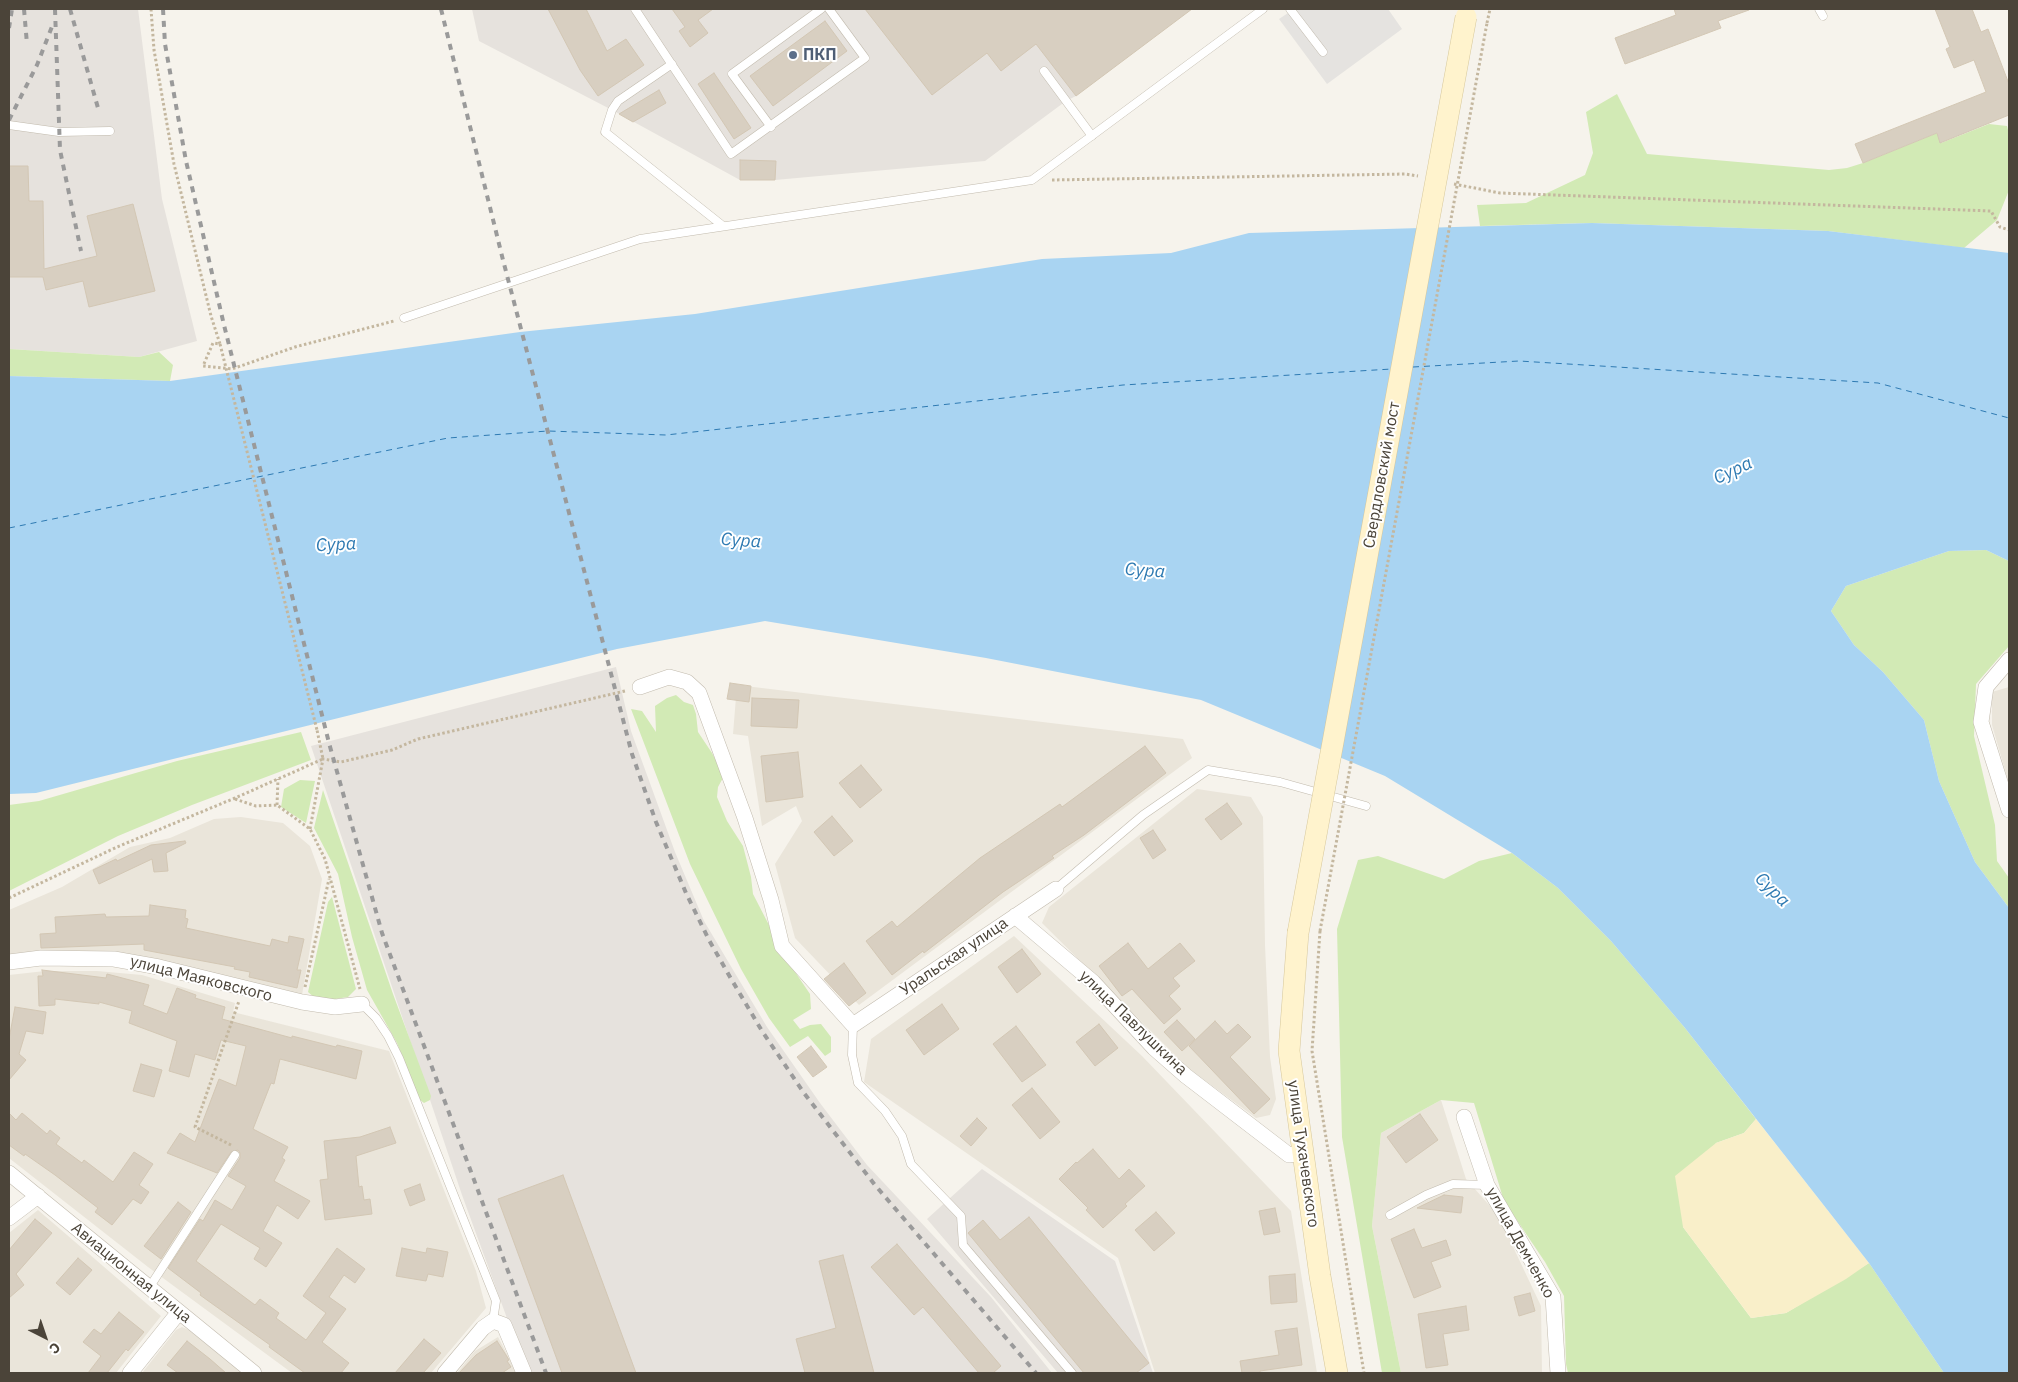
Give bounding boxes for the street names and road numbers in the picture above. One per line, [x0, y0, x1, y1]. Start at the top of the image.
street label: Свердловский мост [1360, 400, 1404, 550]
street label: Уральская улица [896, 914, 1012, 1000]
street label: улица Маяковского [128, 952, 274, 1006]
street label: улица Павлушкина [1075, 967, 1191, 1079]
street label: улица Тухачевского [1283, 1079, 1323, 1229]
street label: улица Демченко [1482, 1184, 1558, 1302]
street label: Авиационная улица [67, 1219, 195, 1327]

